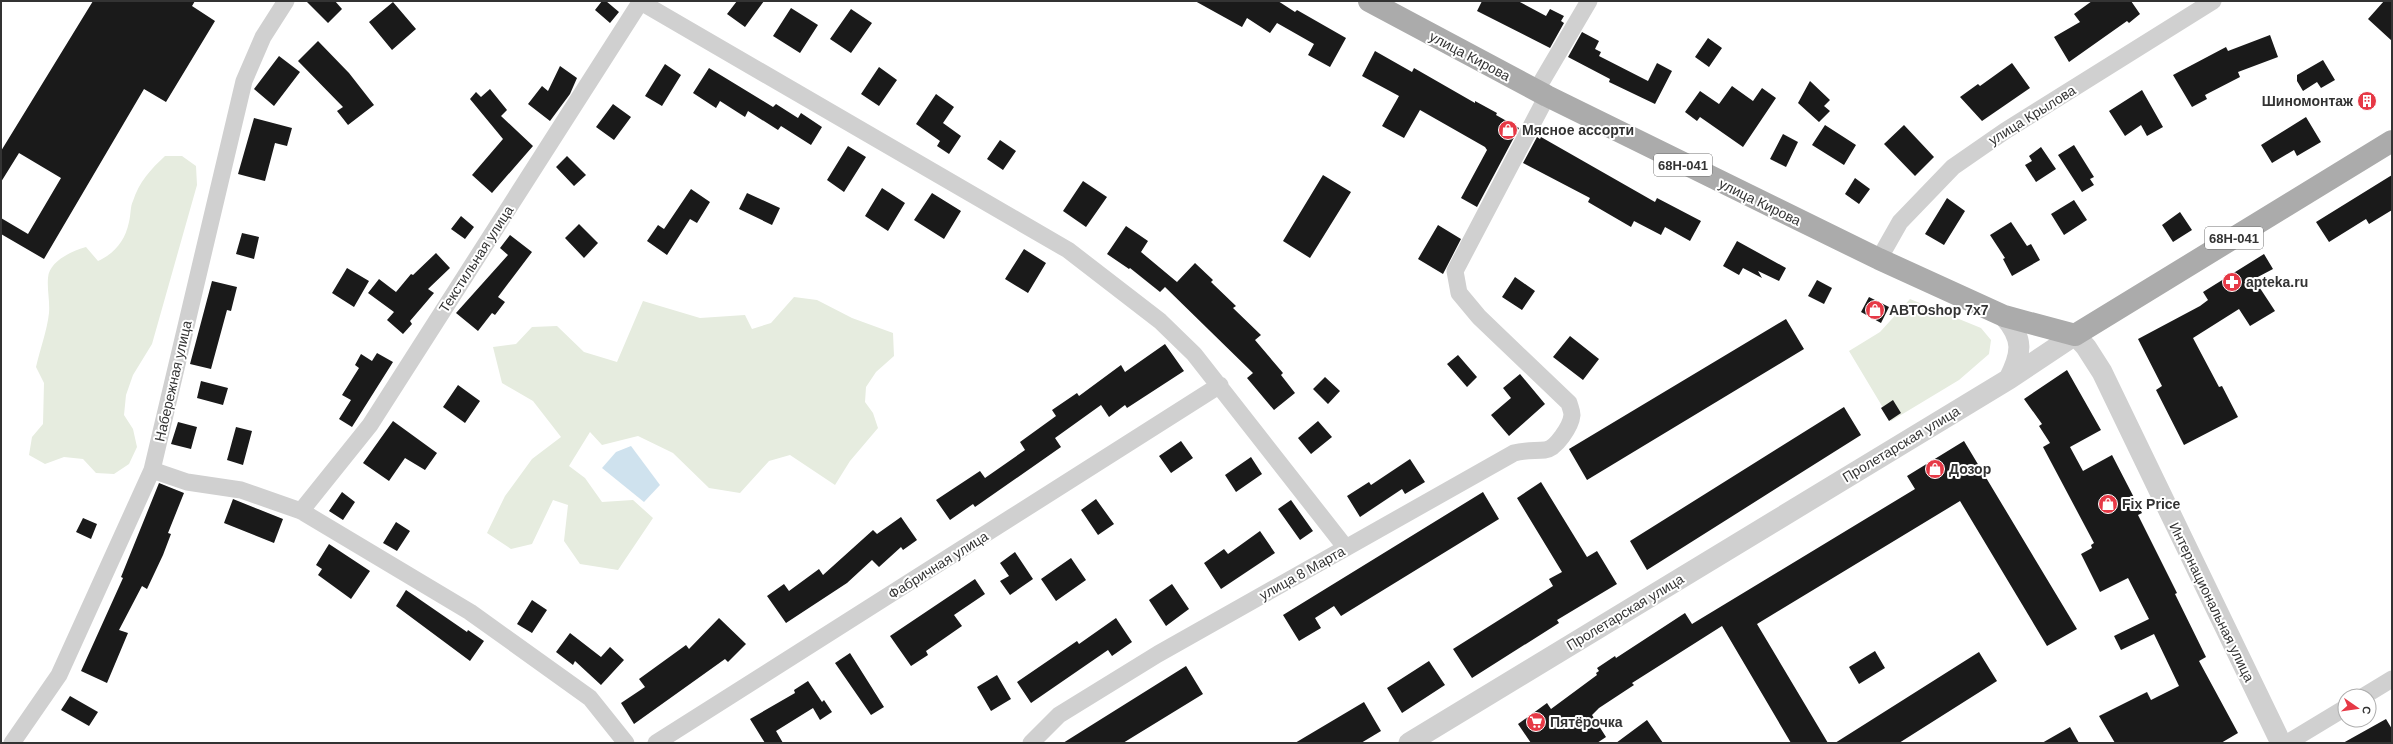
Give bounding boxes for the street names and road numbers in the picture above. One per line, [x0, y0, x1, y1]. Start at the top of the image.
street label: улица Кирова [1427, 28, 1513, 84]
street label: улица Крылова [1986, 82, 2079, 148]
road number: 68Н-041 [1654, 154, 1712, 176]
street label: улица Кирова [1716, 175, 1804, 229]
street label: Текстильная улица [436, 202, 517, 315]
road number: 68Н-041 [2205, 227, 2263, 249]
street label: Набережная улица [151, 319, 195, 443]
street label: Пролетарская улица [1840, 403, 1963, 485]
street label: Интернациональная улица [2166, 520, 2258, 684]
street label: Фабричная улица [885, 528, 991, 602]
street label: улица 8 Марта [1256, 543, 1348, 603]
street label: Пролетарская улица [1564, 571, 1687, 653]

